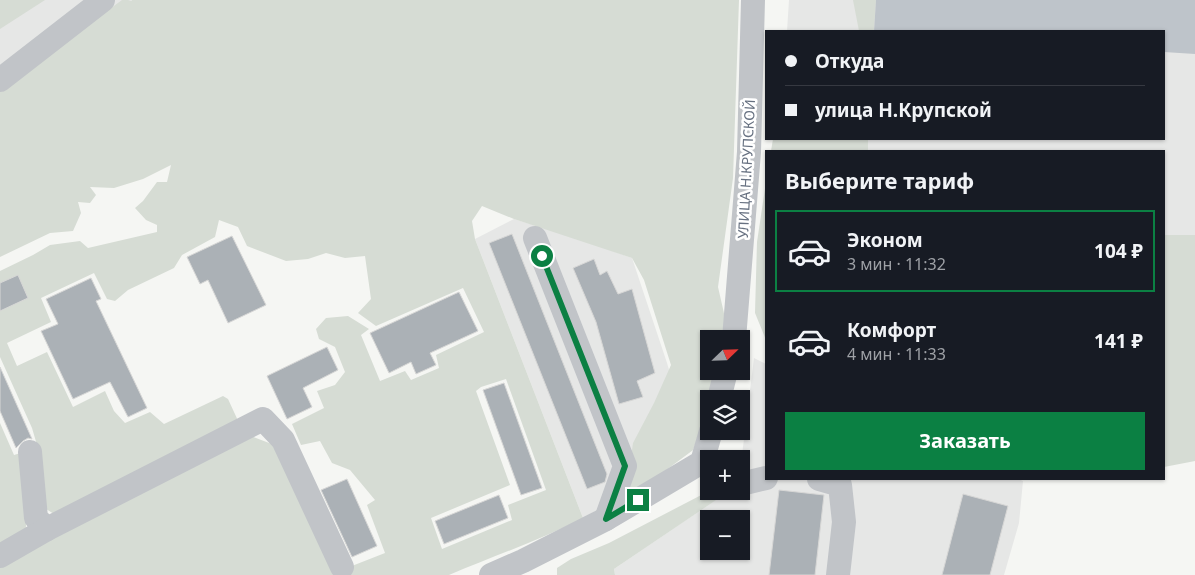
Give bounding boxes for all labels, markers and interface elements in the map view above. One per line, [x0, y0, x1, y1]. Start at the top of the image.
text: Откуда [815, 48, 884, 74]
text: улица Н.Крупской [815, 97, 992, 123]
street label: УЛИЦА Н.КРУПСКОЙ [733, 99, 759, 239]
text: Выберите тариф [785, 165, 974, 195]
text: Эконом [847, 227, 923, 253]
icon: car [787, 229, 832, 274]
text: 104 ₽ [1094, 238, 1143, 264]
route start [531, 245, 553, 267]
text: 3 мин · 11:32 [847, 253, 946, 275]
text: Комфорт [847, 317, 936, 343]
icon: car [787, 319, 832, 364]
text: 141 ₽ [1094, 328, 1143, 354]
north arrow [700, 330, 750, 380]
map controls [700, 330, 750, 560]
text: 4 мин · 11:33 [847, 343, 946, 365]
button: layers [700, 390, 750, 440]
button: Заказать [785, 412, 1145, 470]
button: + [700, 450, 750, 500]
route end [627, 489, 649, 511]
button: − [700, 510, 750, 560]

